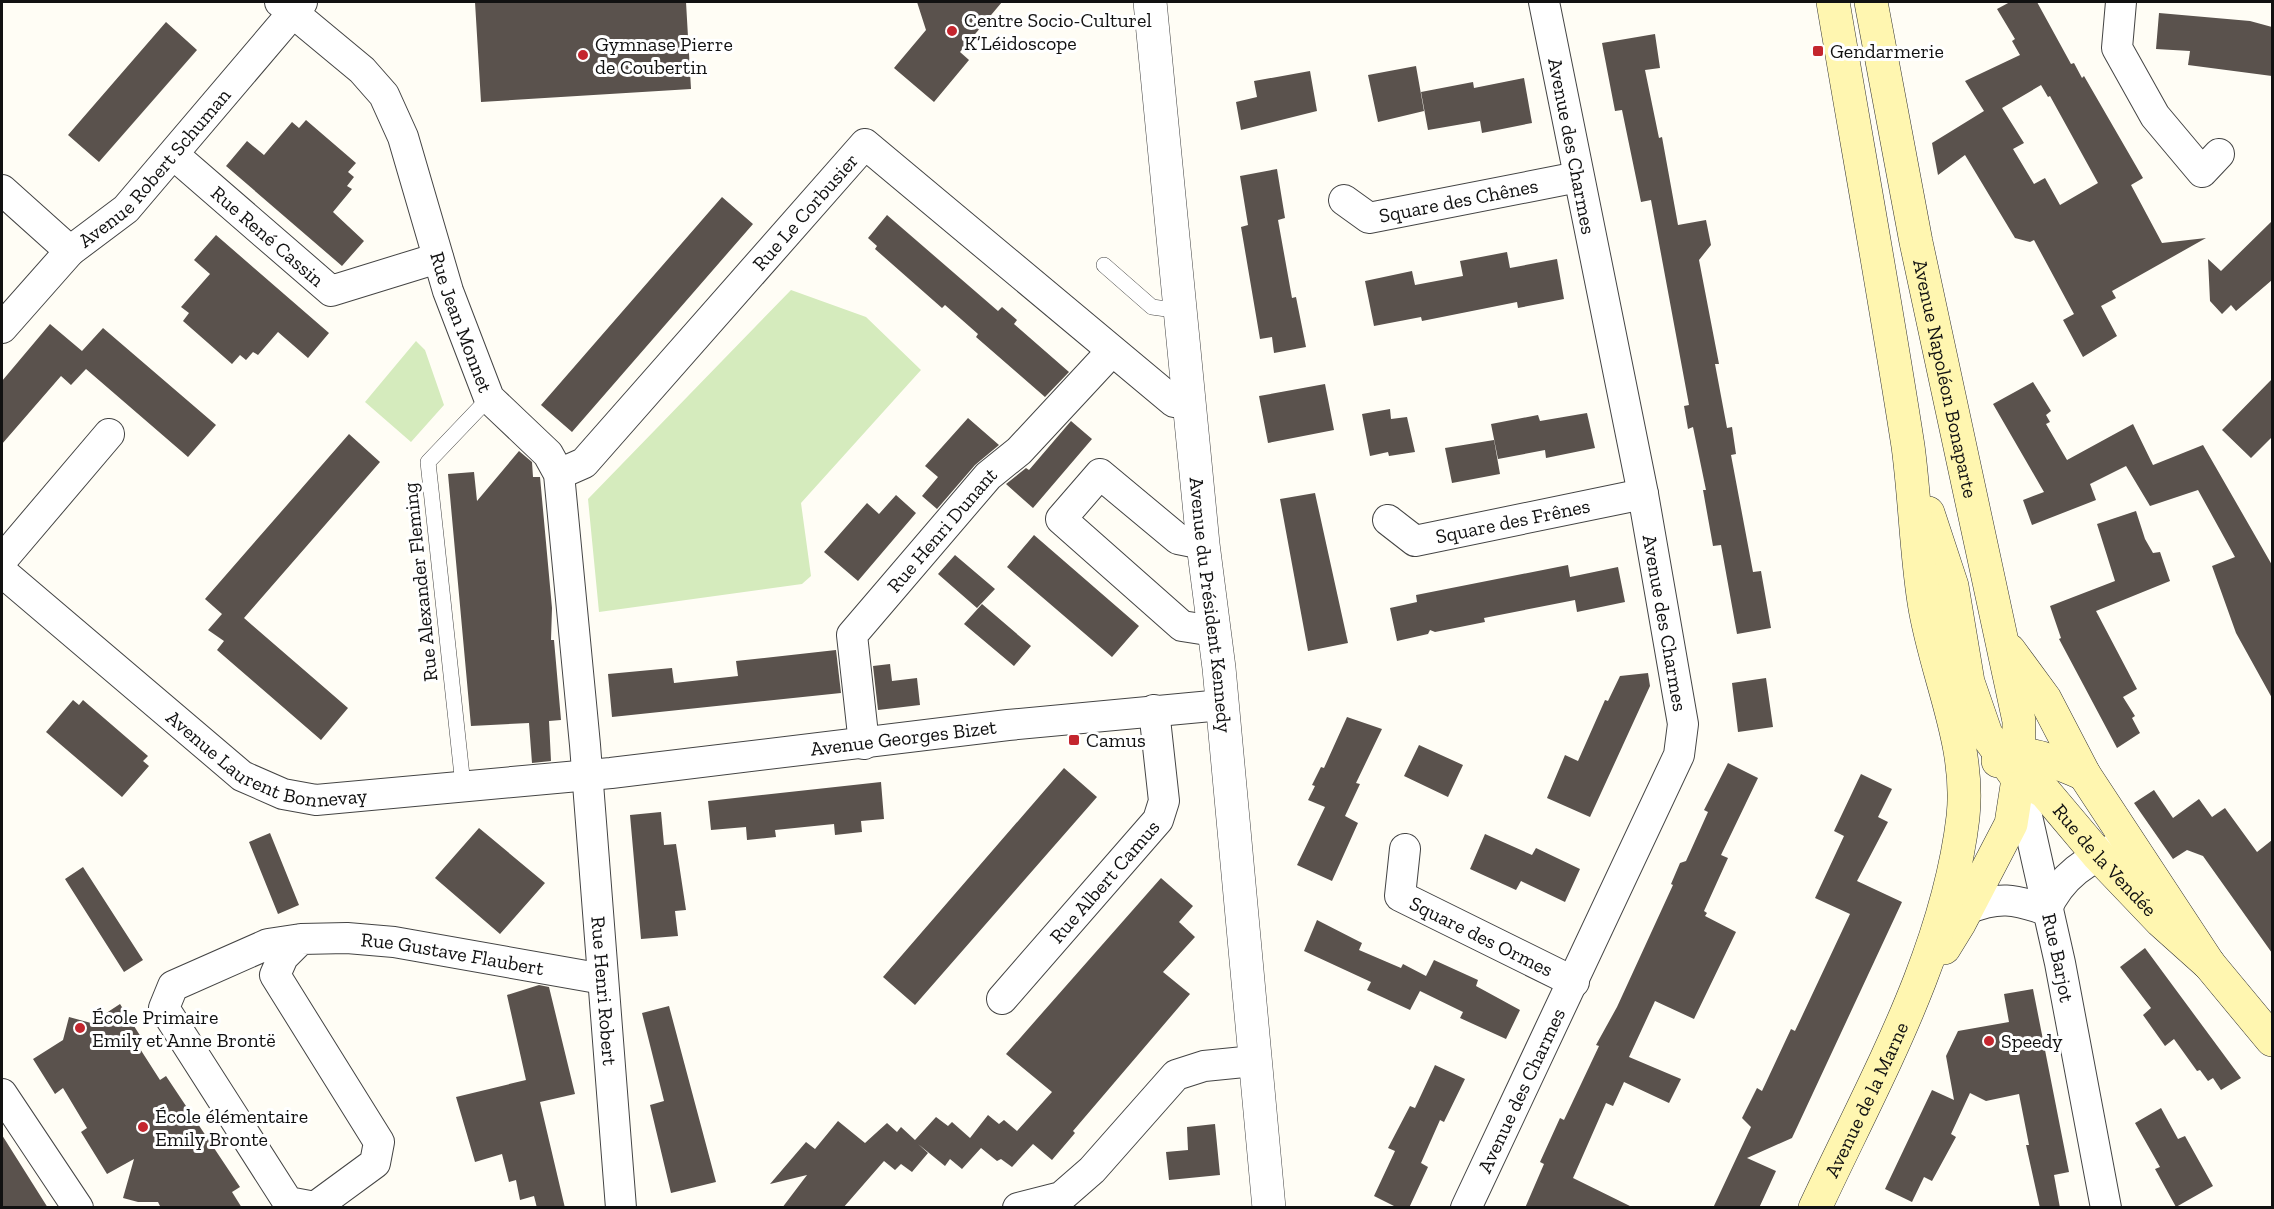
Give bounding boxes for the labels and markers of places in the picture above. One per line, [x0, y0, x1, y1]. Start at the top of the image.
place label: Centre Socio-Culturel K’Léidoscope [964, 8, 1152, 55]
marker: Centre Socio-Culturel K’Léidoscope [945, 24, 959, 38]
place label: Gymnase Pierre de Coubertin [595, 32, 733, 79]
place label: Gendarmerie [1830, 39, 1944, 63]
marker: Gendarmerie [1811, 44, 1825, 58]
marker: Gymnase Pierre de Coubertin [576, 48, 590, 62]
place label: Camus [1086, 728, 1146, 752]
marker: Camus [1067, 733, 1081, 747]
place label: École Primaire Emily et Anne Brontë [92, 1005, 276, 1052]
marker: École Primaire Emily et Anne Brontë [73, 1021, 87, 1035]
place label: Speedy [2001, 1029, 2063, 1053]
marker: Speedy [1982, 1034, 1996, 1048]
place label: École élémentaire Emily Bronte [155, 1104, 308, 1151]
marker: École élémentaire Emily Bronte [136, 1120, 150, 1134]

